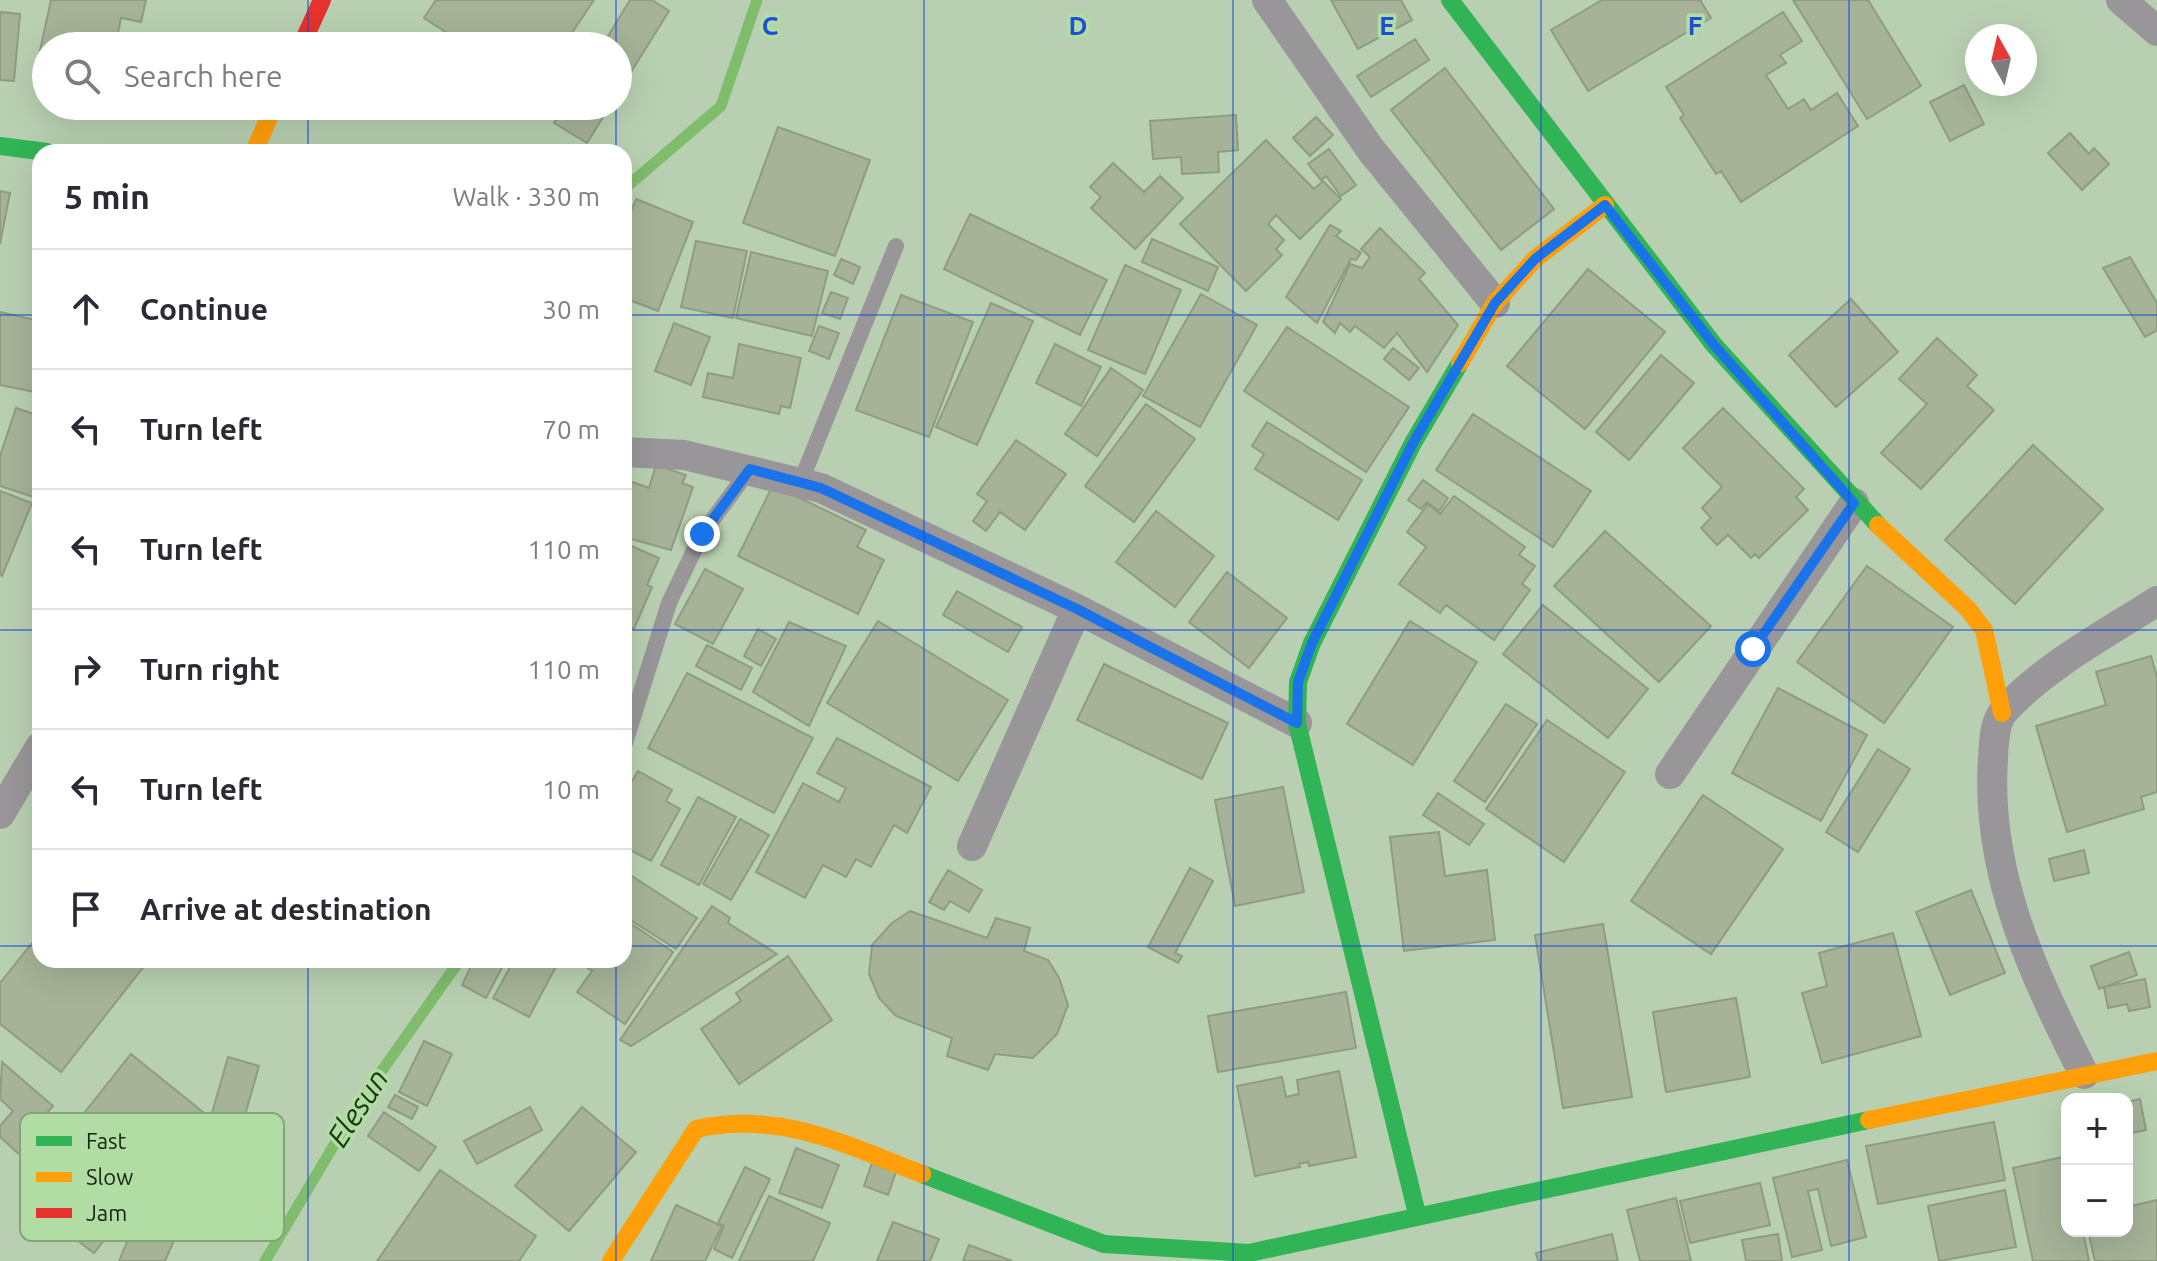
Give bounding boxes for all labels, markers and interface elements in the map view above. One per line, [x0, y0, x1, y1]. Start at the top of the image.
text: C [762, 11, 779, 40]
text: D [1069, 11, 1087, 40]
text: E [1379, 11, 1395, 40]
text: F [1688, 11, 1702, 40]
north arrow [1965, 24, 2037, 96]
search box [32, 32, 632, 120]
icon: search [60, 54, 104, 98]
text: Search here [124, 59, 283, 93]
text: 5 min [64, 177, 150, 215]
text: Walk · 330 m [452, 182, 600, 211]
icon: ahead [64, 287, 108, 331]
text: Continue [140, 292, 268, 326]
text: 30 m [542, 295, 600, 324]
icon: left [64, 407, 108, 451]
text: Turn left [140, 412, 262, 446]
text: 70 m [542, 415, 600, 444]
route end [684, 516, 720, 552]
icon: left [64, 527, 108, 571]
text: Turn left [140, 532, 262, 566]
text: 110 m [528, 535, 600, 564]
route start [1735, 631, 1771, 667]
icon: right [64, 647, 108, 691]
text: Turn right [140, 652, 280, 686]
text: 110 m [528, 655, 600, 684]
icon: left [64, 767, 108, 811]
text: Turn left [140, 772, 262, 806]
text: 10 m [542, 775, 600, 804]
icon: arrive [64, 887, 108, 931]
text: Arrive at destination [140, 892, 432, 926]
water label: Elesun [320, 1063, 395, 1152]
map controls [2061, 1093, 2133, 1237]
button: + [2061, 1093, 2133, 1165]
legend [20, 1113, 284, 1241]
text: Fast [86, 1128, 127, 1153]
text: Slow [86, 1164, 133, 1189]
button: − [2061, 1165, 2133, 1237]
text: Jam [86, 1200, 127, 1225]

